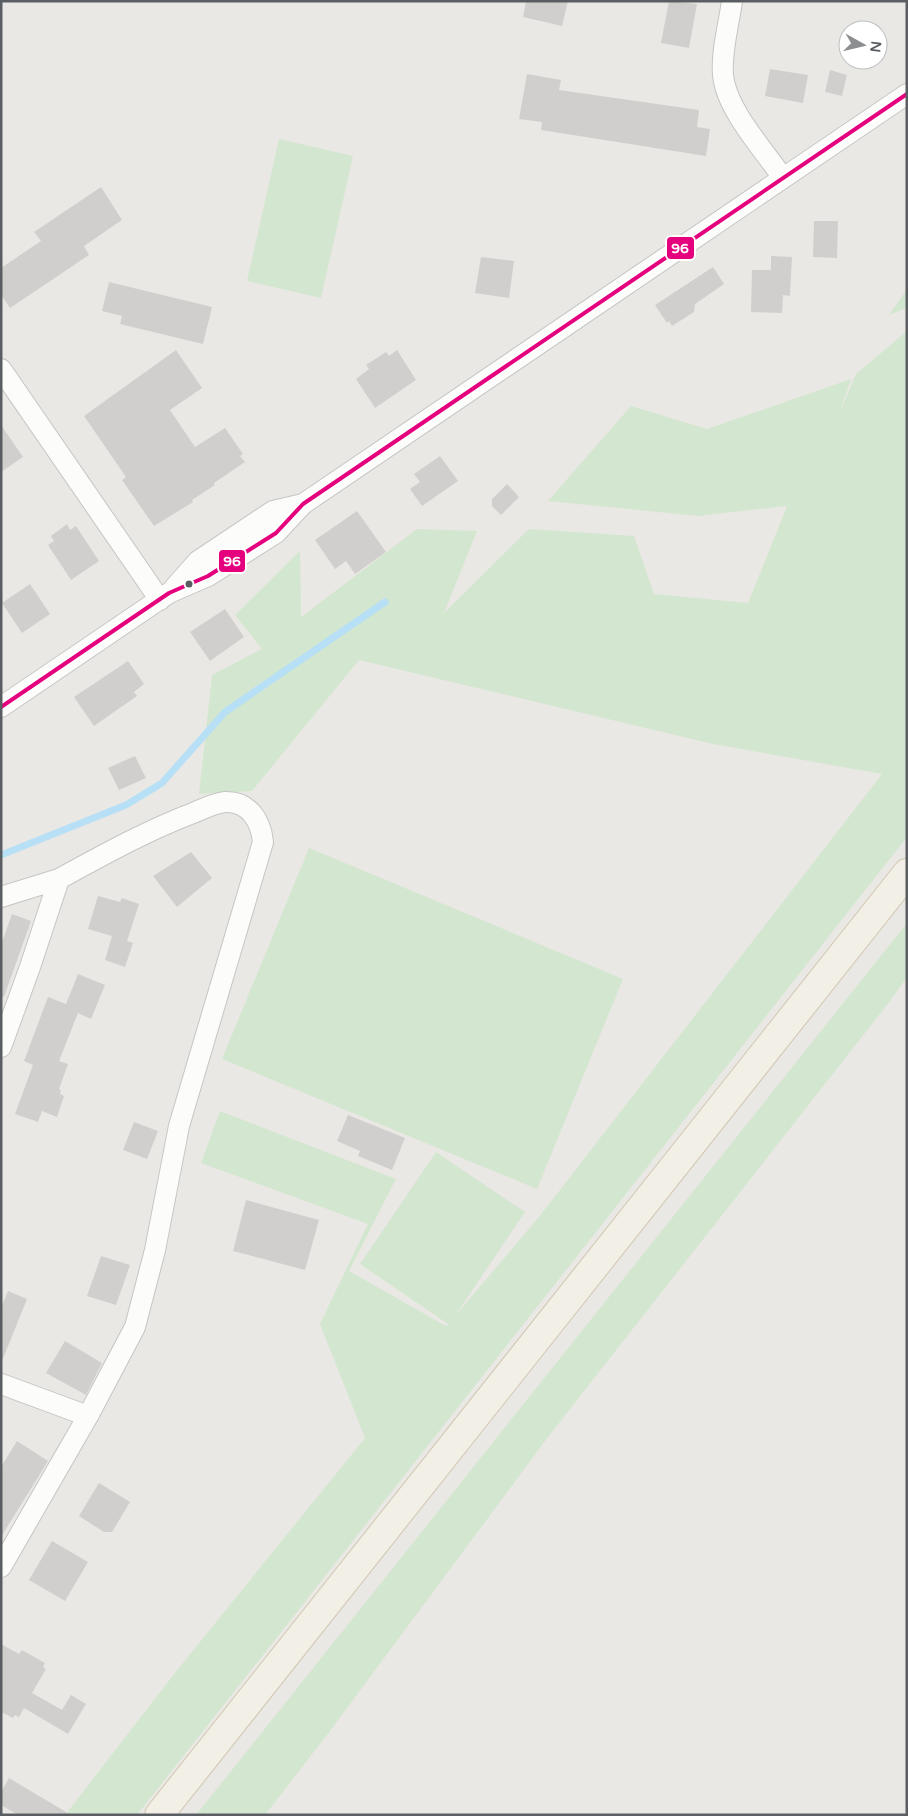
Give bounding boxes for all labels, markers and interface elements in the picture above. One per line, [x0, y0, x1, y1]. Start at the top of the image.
north arrow [838, 20, 888, 70]
text: N [866, 40, 885, 53]
line badge: 96 [666, 236, 695, 260]
text: 96 [671, 240, 689, 257]
line badge: 96 [218, 549, 246, 573]
text: 96 [223, 553, 241, 570]
unlabelled marker [184, 579, 194, 589]

